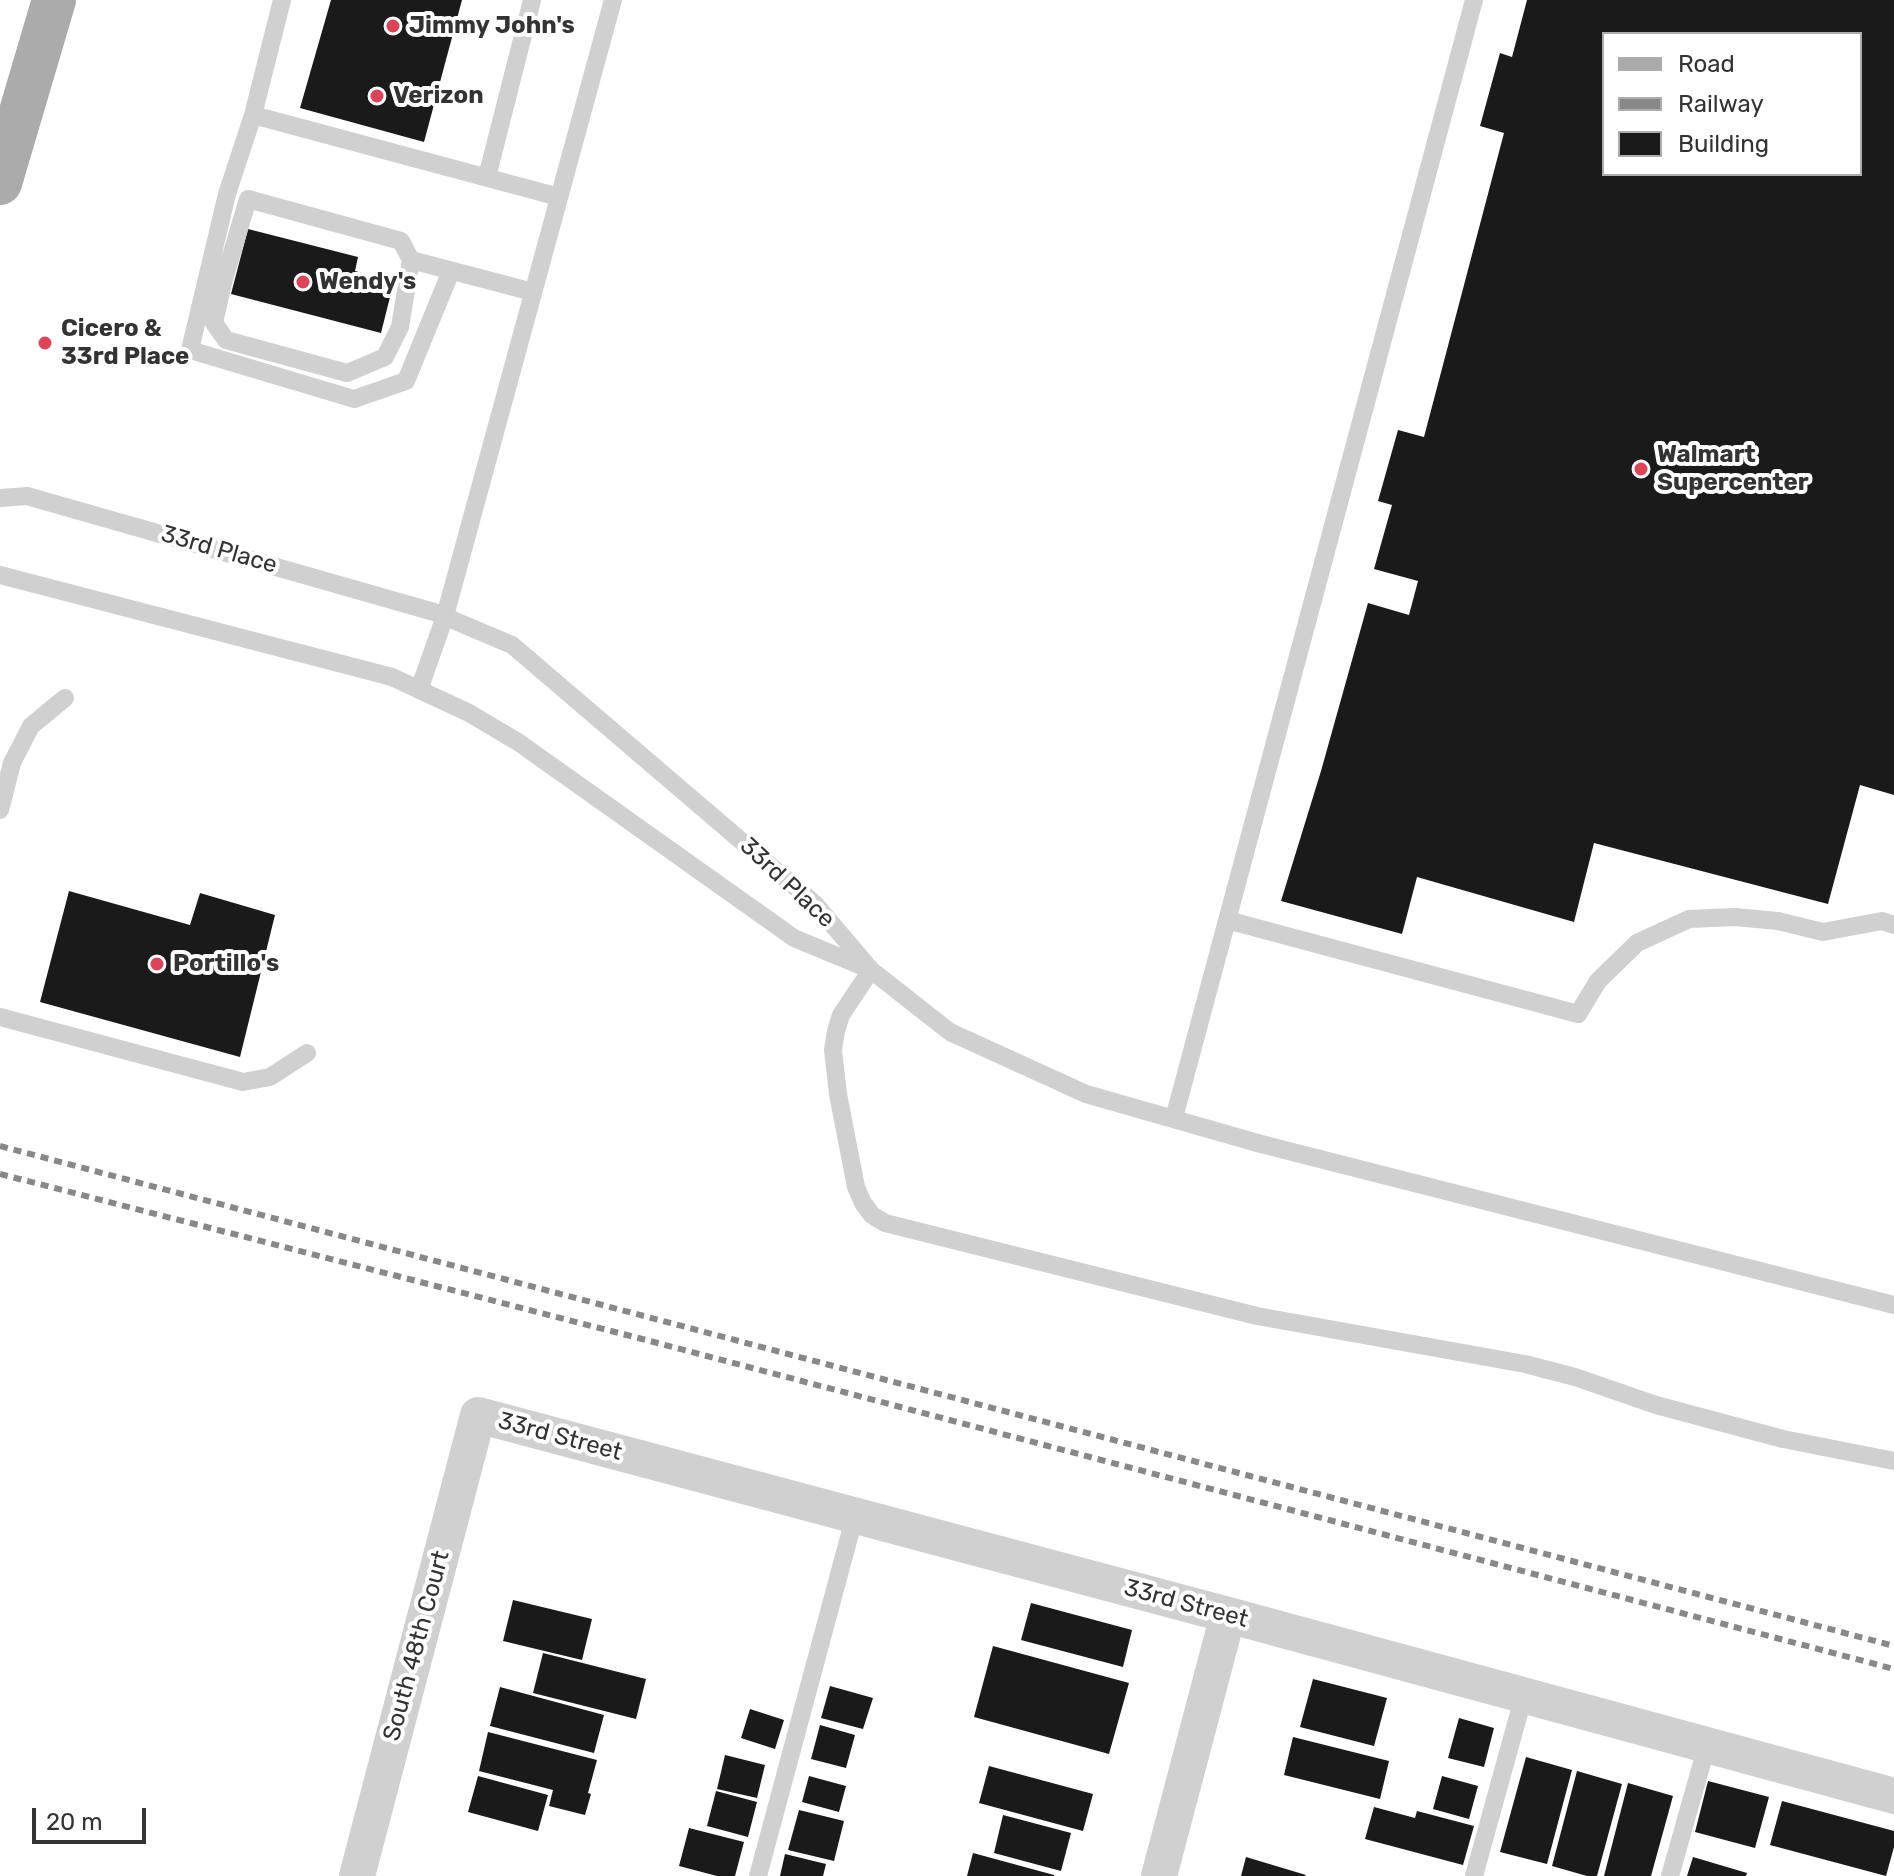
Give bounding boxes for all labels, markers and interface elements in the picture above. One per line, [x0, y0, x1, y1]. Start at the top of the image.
place label: Jimmy John's [409, 12, 575, 40]
marker: Jimmy John's [384, 17, 402, 35]
legend [1602, 32, 1862, 176]
text: Road [1678, 50, 1735, 78]
place label: Verizon [393, 82, 484, 110]
marker: Verizon [368, 87, 386, 105]
text: Railway [1678, 90, 1764, 118]
text: Building [1678, 130, 1769, 158]
place label: Wendy's [319, 268, 416, 296]
marker: Wendy's [294, 273, 312, 291]
place label: Cicero & 33rd Place [61, 315, 189, 371]
marker: Cicero & 33rd Place [36, 334, 54, 352]
place label: Walmart Supercenter [1657, 441, 1809, 497]
marker: Walmart Supercenter [1632, 460, 1650, 478]
street label: 33rd Place [158, 520, 280, 580]
street label: 33rd Place [734, 832, 840, 934]
place label: Portillo's [173, 950, 279, 978]
marker: Portillo's [148, 955, 166, 973]
street label: 33rd Street [495, 1407, 625, 1467]
street label: South 48th Court [378, 1548, 456, 1744]
street label: 33rd Street [1121, 1574, 1251, 1634]
scale bar [36, 1792, 150, 1842]
text: 20 m [46, 1808, 103, 1836]

